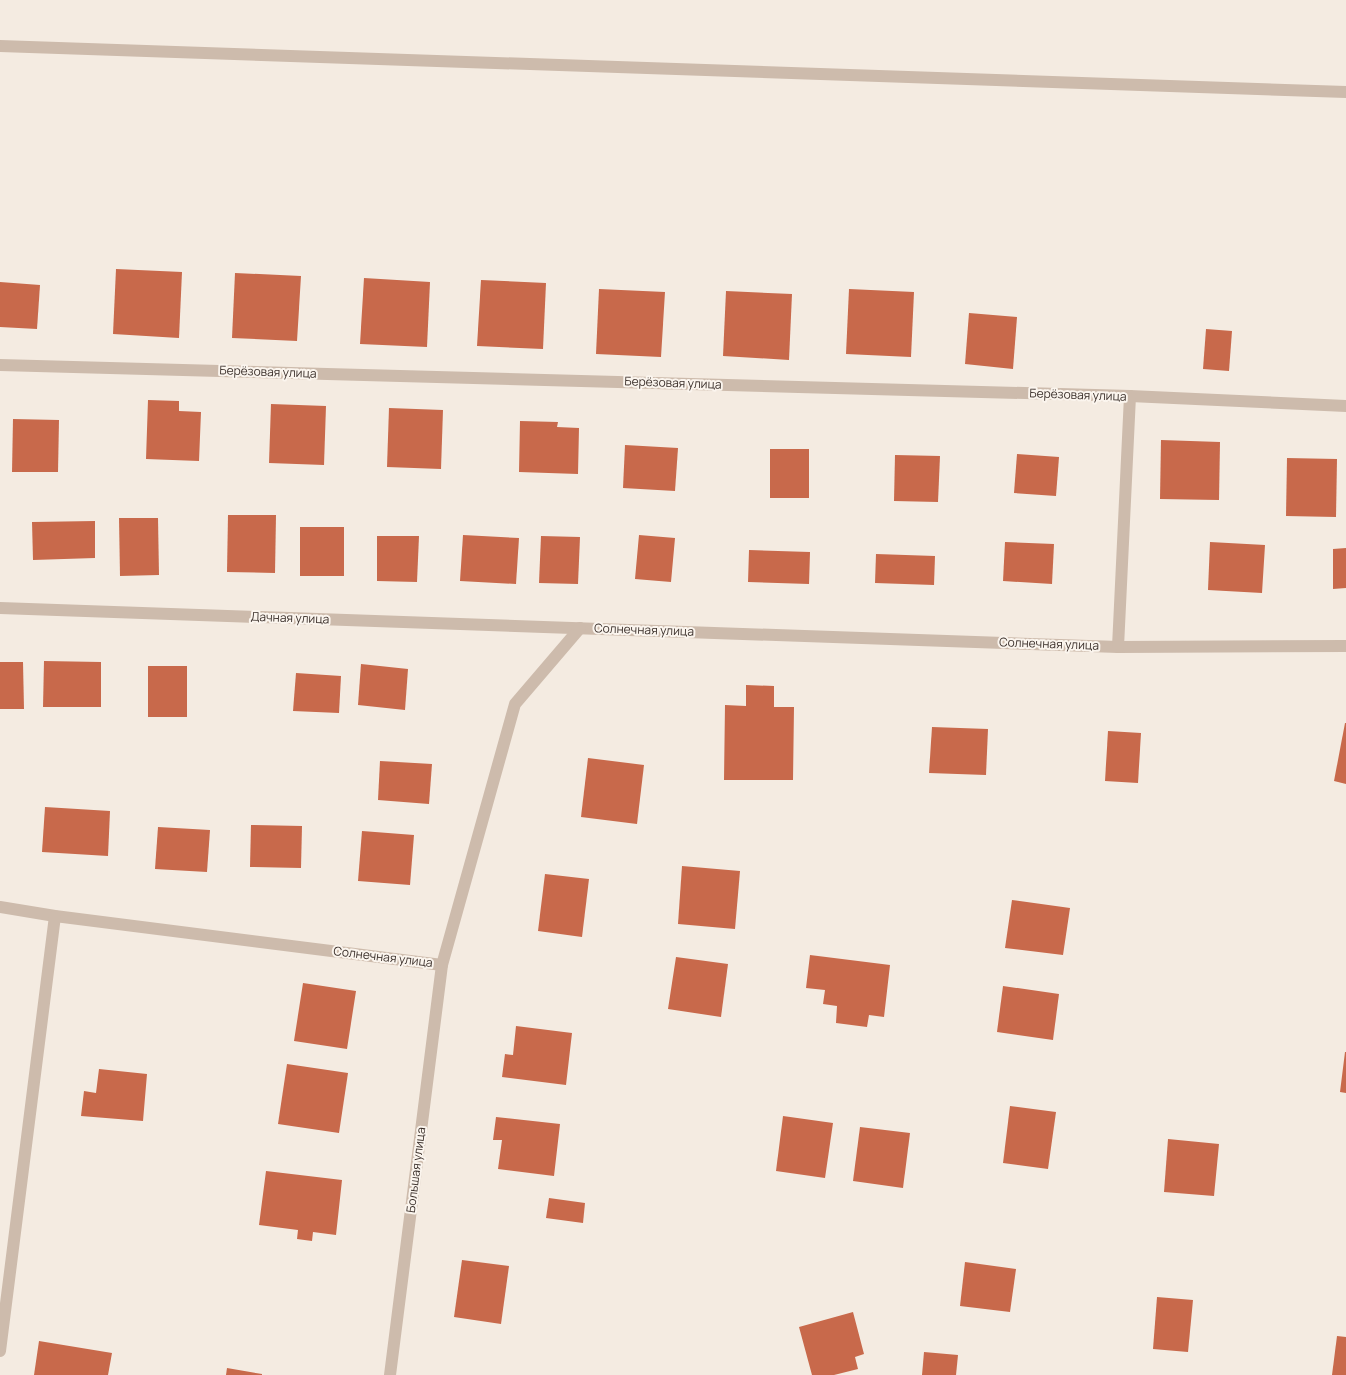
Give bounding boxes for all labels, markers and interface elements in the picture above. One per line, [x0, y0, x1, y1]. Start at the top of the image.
street label: Берёзовая улица [219, 361, 317, 382]
street label: Берёзовая улица [624, 372, 722, 393]
street label: Берёзовая улица [1029, 384, 1127, 405]
street label: Дачная улица [250, 608, 330, 627]
street label: Солнечная улица [594, 619, 694, 640]
street label: Солнечная улица [999, 633, 1099, 654]
street label: Солнечная улица [332, 942, 434, 971]
street label: Большая улица [402, 1126, 429, 1214]

